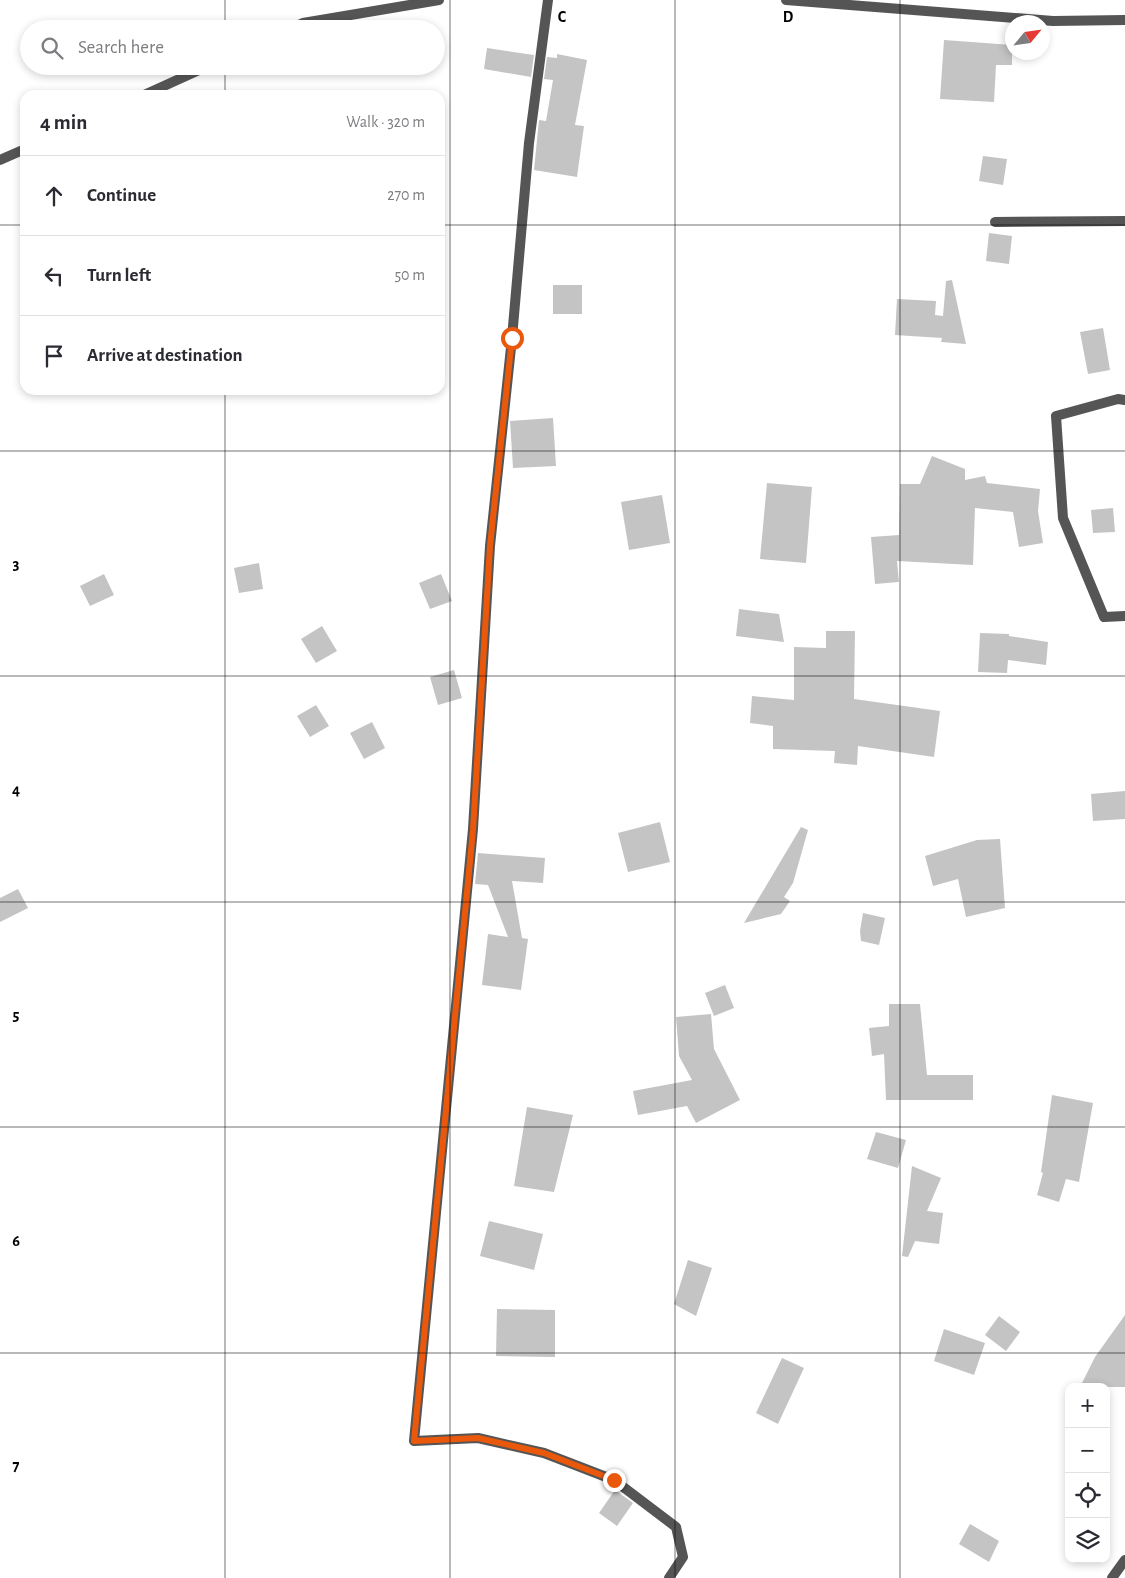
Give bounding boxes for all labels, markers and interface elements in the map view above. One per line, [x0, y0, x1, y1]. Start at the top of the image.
text: C [558, 9, 567, 25]
text: D [783, 9, 794, 25]
north arrow [1005, 15, 1050, 60]
search box [20, 20, 445, 75]
icon: search [38, 34, 66, 62]
text: Search here [78, 38, 164, 57]
text: 4 min [40, 112, 87, 133]
text: Walk · 320 m [346, 114, 425, 130]
icon: ahead [40, 182, 68, 210]
text: Continue [87, 186, 156, 205]
text: 270 m [387, 187, 425, 203]
icon: left [40, 262, 68, 290]
text: Turn left [87, 266, 151, 285]
text: 50 m [394, 267, 425, 283]
route start [501, 327, 524, 350]
icon: arrive [40, 342, 68, 370]
text: Arrive at destination [87, 346, 243, 365]
text: 3 [13, 556, 20, 572]
text: 4 [12, 782, 20, 798]
text: 5 [13, 1007, 20, 1023]
text: 6 [12, 1233, 20, 1249]
map controls [1065, 1383, 1110, 1563]
button: + [1065, 1383, 1110, 1428]
button: − [1065, 1428, 1110, 1473]
text: 7 [13, 1458, 20, 1474]
route end [603, 1469, 626, 1492]
button: locate [1065, 1473, 1110, 1518]
button: layers [1065, 1518, 1110, 1563]

